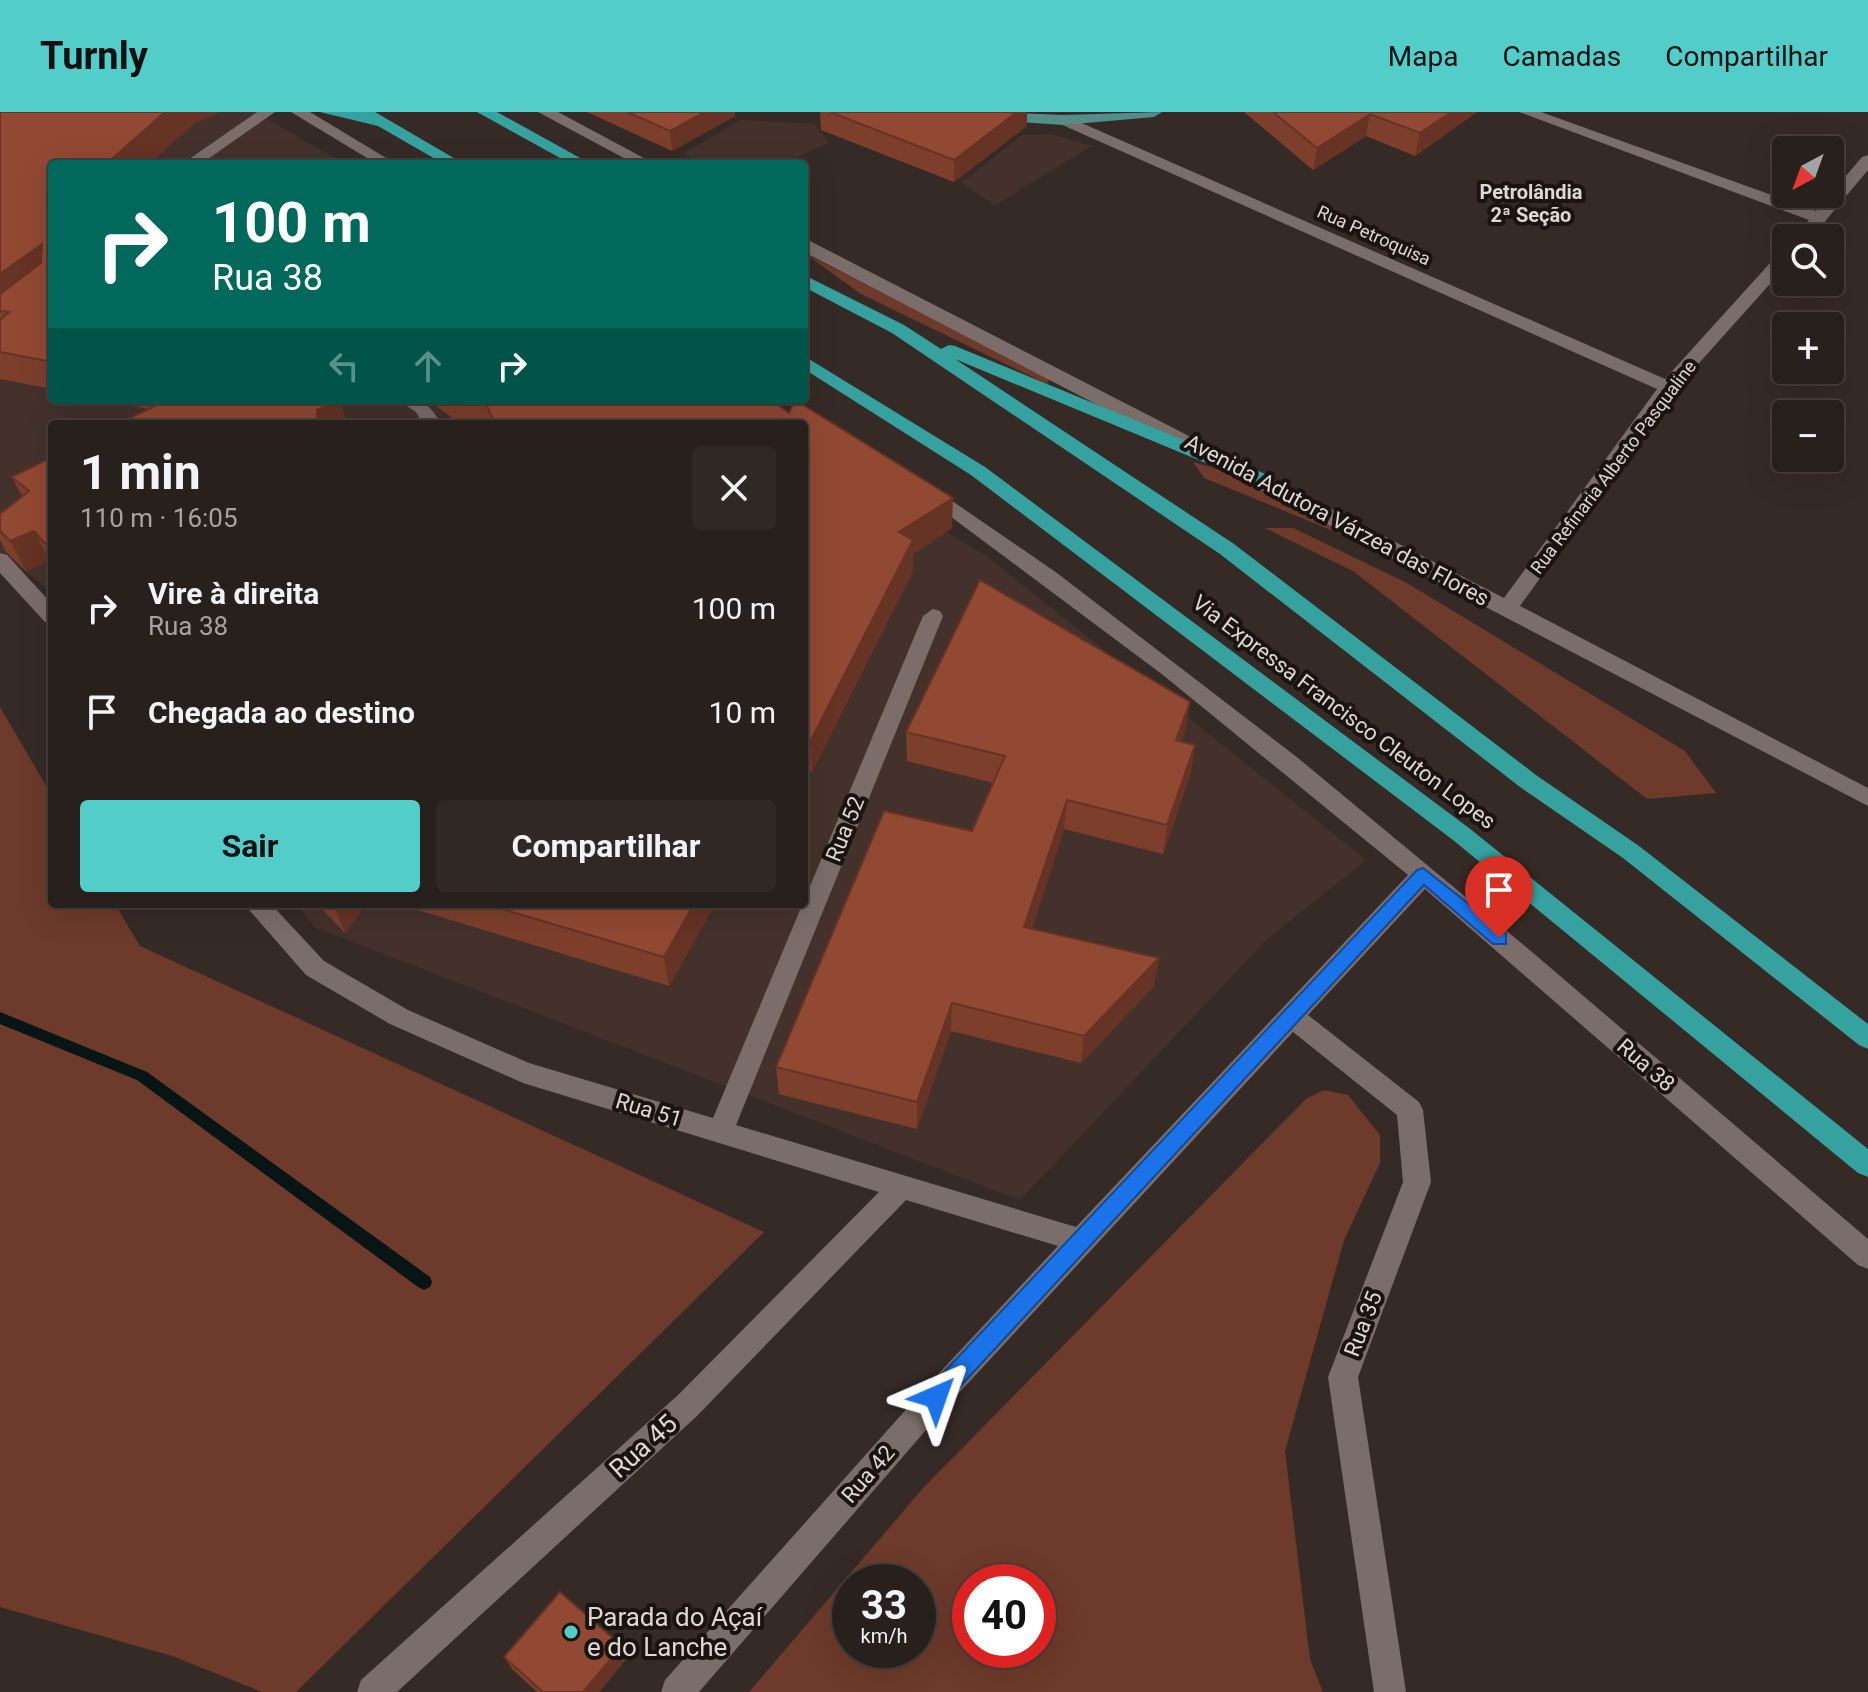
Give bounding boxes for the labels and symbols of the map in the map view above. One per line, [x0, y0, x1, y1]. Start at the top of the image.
north arrow [1772, 136, 1844, 208]
district label: Petrolândia 2ª Seção [1479, 180, 1583, 227]
street label: Rua Petroquisa [1314, 201, 1434, 269]
street label: Rua Refinaria Alberto Pasqualine [1526, 356, 1700, 578]
street label: Avenida Adutora Várzea das Flores [1181, 429, 1493, 611]
street label: Via Expressa Francisco Cleuton Lopes [1188, 590, 1500, 834]
street label: Rua 52 [821, 793, 869, 865]
pin [1465, 856, 1533, 938]
street label: Rua 38 [1612, 1033, 1680, 1097]
street label: Rua 51 [613, 1088, 685, 1132]
street label: Rua 35 [1339, 1288, 1387, 1360]
position arrow [894, 1355, 978, 1439]
street label: Rua 45 [603, 1408, 683, 1484]
street label: Rua 42 [836, 1440, 900, 1508]
speed limit sign: 40 [952, 1564, 1056, 1668]
place label: Parada do Açaí e do Lanche [587, 1602, 764, 1662]
marker: Parada do Açaí e do Lanche [562, 1623, 580, 1641]

